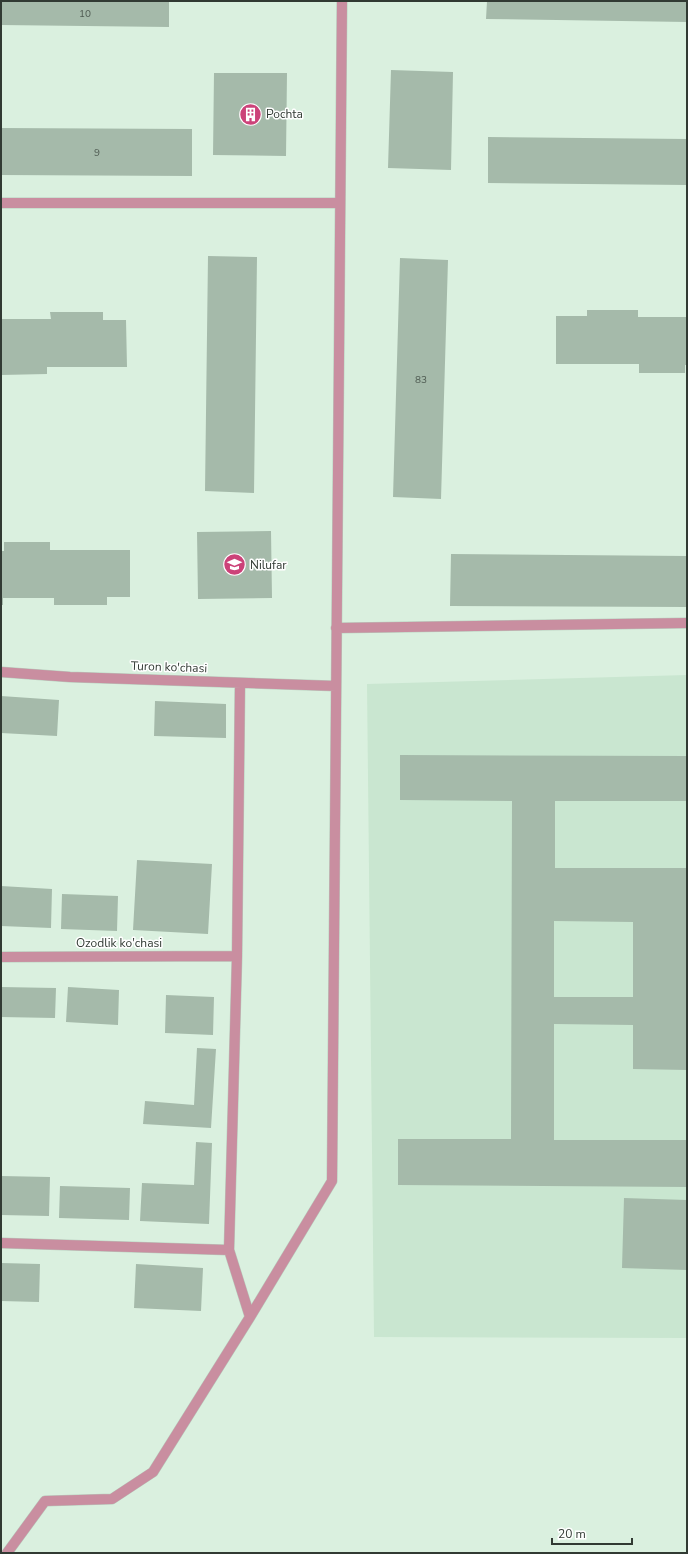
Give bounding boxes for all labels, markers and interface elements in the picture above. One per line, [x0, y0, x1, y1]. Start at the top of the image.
house number: 10 [79, 7, 91, 21]
building icon: Pochta [237, 101, 263, 127]
place label: Pochta [266, 106, 303, 122]
house number: 9 [94, 146, 100, 160]
house number: 83 [415, 373, 427, 387]
school or university icon: Nilufar [222, 552, 248, 578]
place label: Nilufar [250, 557, 287, 573]
street label: Turon ko'chasi [131, 658, 207, 676]
street label: Ozodlik ko'chasi [76, 935, 162, 951]
scale bar [552, 1520, 632, 1546]
text: 20 m [558, 1526, 586, 1542]

